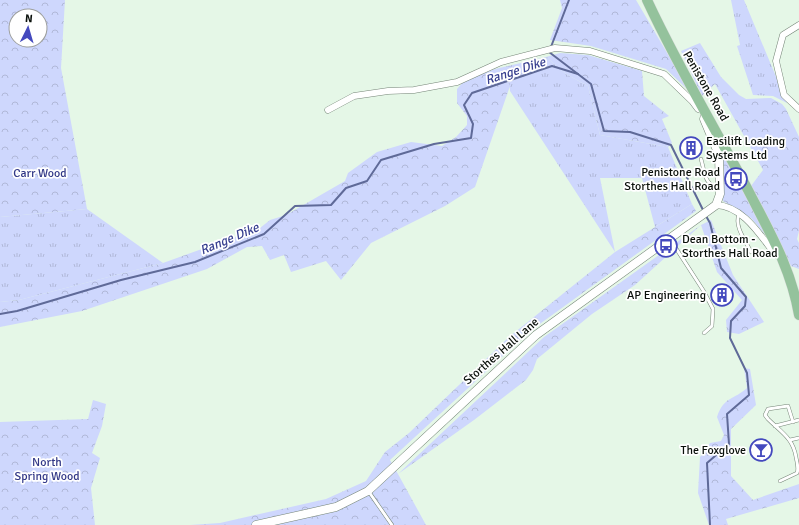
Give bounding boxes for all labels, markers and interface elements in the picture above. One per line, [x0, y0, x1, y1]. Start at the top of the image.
north arrow [8, 8, 48, 48]
text: N [24, 12, 33, 25]
street label: Penistone Road [679, 48, 732, 124]
water label: Range Dike [483, 53, 549, 88]
place label: Easilift Loading Systems Ltd [706, 134, 785, 163]
building icon: Easilift Loading Systems Ltd [678, 135, 704, 161]
place label: Penistone Road Storthes Hall Road [624, 165, 720, 194]
park label: Carr Wood [13, 166, 67, 181]
bus stop icon: Penistone Road Storthes Hall Road [723, 166, 749, 192]
water label: Range Dike [198, 219, 263, 258]
place label: Dean Bottom - Storthes Hall Road [682, 232, 778, 261]
bus stop icon: Dean Bottom - Storthes Hall Road [653, 233, 679, 259]
building icon: AP Engineering [709, 282, 735, 308]
place label: AP Engineering [627, 288, 706, 303]
street label: Storthes Hall Lane [461, 315, 542, 388]
bar icon: The Foxglove [748, 437, 774, 463]
place label: The Foxglove [680, 443, 746, 458]
park label: North Spring Wood [15, 455, 80, 484]

